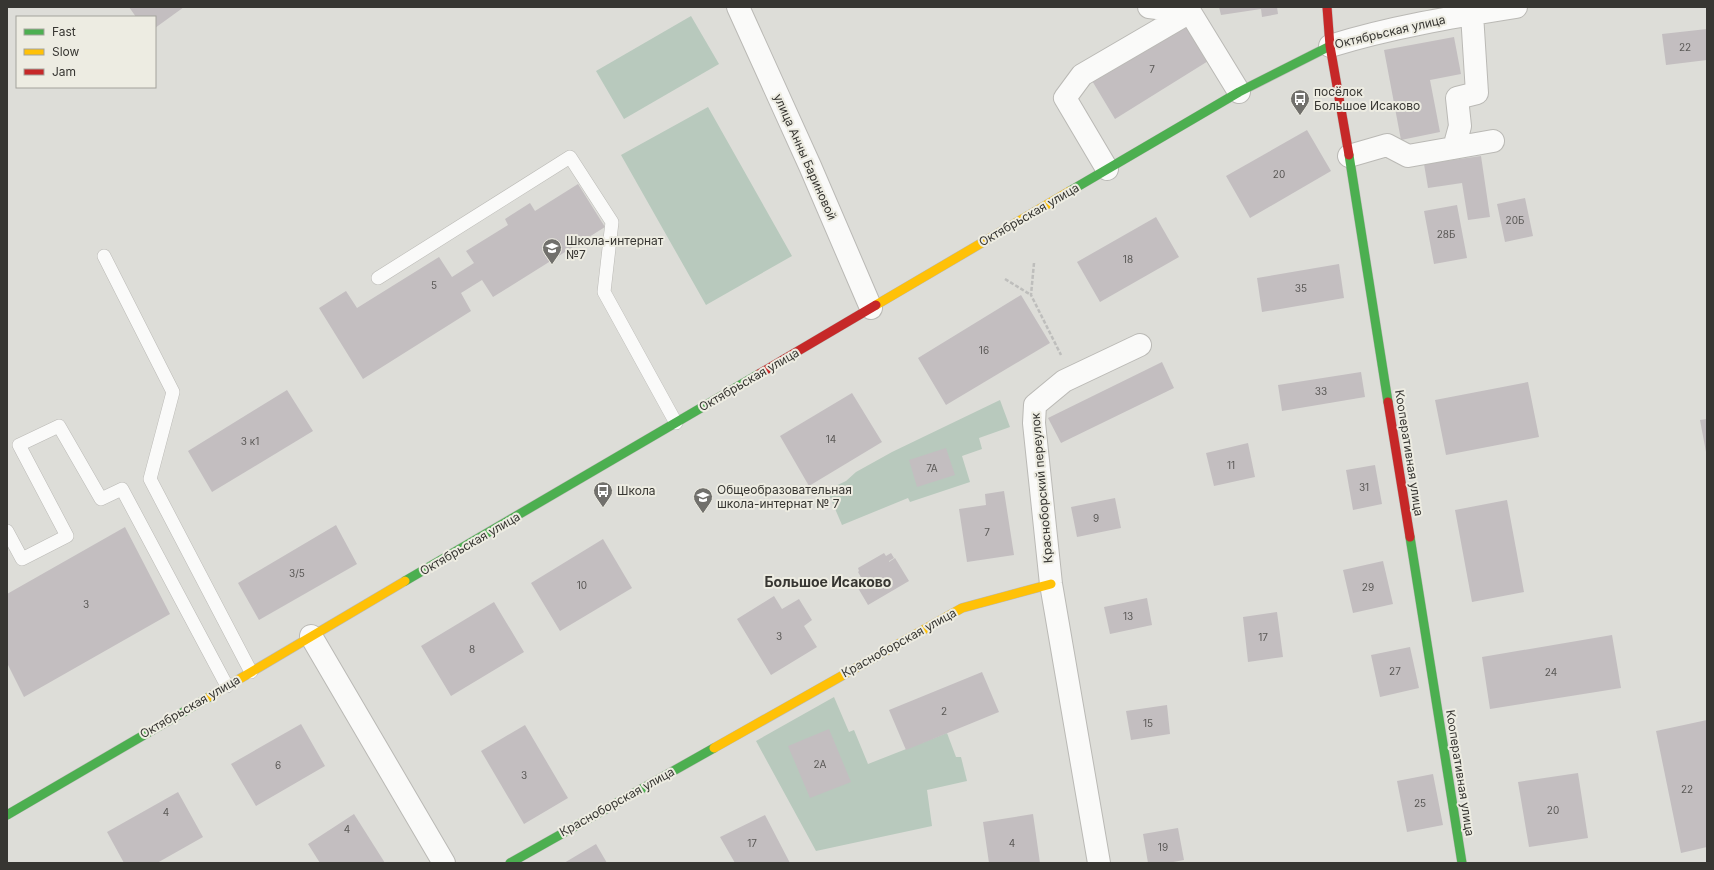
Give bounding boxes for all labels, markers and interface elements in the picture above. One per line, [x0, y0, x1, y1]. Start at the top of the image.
street label: Октябрьская улица [1333, 11, 1447, 52]
legend [16, 16, 156, 88]
text: Fast [52, 24, 76, 39]
house number: 22 [1679, 41, 1691, 53]
text: Slow [52, 44, 80, 59]
house number: 7 [1149, 63, 1155, 75]
text: Jam [52, 64, 76, 79]
place label: посёлок Большое Исаково [1314, 84, 1420, 113]
bus stop icon: посёлок Большое Исаково [1289, 88, 1311, 116]
street label: улица Анны Бариновой [771, 91, 840, 222]
house number: 20 [1273, 168, 1285, 180]
street label: Октябрьская улица [976, 180, 1082, 249]
house number: 20Б [1506, 214, 1524, 226]
house number: 28Б [1437, 228, 1455, 240]
place label: Школа-интернат №7 [566, 233, 664, 262]
school or university icon: Школа-интернат №7 [541, 237, 563, 265]
house number: 18 [1123, 253, 1133, 265]
house number: 5 [431, 279, 437, 291]
house number: 35 [1295, 282, 1307, 294]
house number: 16 [979, 344, 989, 356]
street label: Октябрьская улица [696, 345, 802, 414]
house number: 33 [1315, 385, 1327, 397]
street label: Кооперативная улица [1392, 389, 1427, 517]
street label: Красноборский переулок [1027, 412, 1056, 564]
house number: 14 [826, 433, 836, 445]
house number: 3 к1 [241, 435, 259, 447]
house number: 11 [1227, 459, 1235, 471]
house number: 7А [926, 462, 938, 474]
bus stop icon: Школа [592, 480, 614, 508]
house number: 31 [1359, 481, 1369, 493]
place label: Общеобразовательная школа-интернат № 7 [717, 482, 852, 511]
place label: Школа [617, 483, 656, 498]
school or university icon: Общеобразовательная школа-интернат № 7 [692, 486, 714, 514]
street label: Октябрьская улица [417, 509, 523, 578]
house number: 9 [1093, 512, 1099, 524]
house number: 7 [984, 526, 990, 538]
house number: 3/5 [289, 567, 305, 579]
district label: Большое Исаково [765, 573, 892, 590]
house number: 10 [577, 579, 587, 591]
house number: 29 [1362, 581, 1374, 593]
house number: 3 [83, 598, 89, 610]
street label: Красноборская улица [839, 605, 959, 680]
house number: 13 [1123, 610, 1133, 622]
house number: 3 [776, 630, 782, 642]
house number: 17 [1258, 631, 1268, 643]
house number: 8 [469, 643, 475, 655]
house number: 27 [1389, 665, 1401, 677]
house number: 24 [1545, 666, 1557, 678]
street label: Октябрьская улица [137, 672, 243, 741]
house number: 2 [941, 705, 947, 717]
street label: Кооперативная улица [1443, 709, 1478, 837]
house number: 15 [1143, 717, 1153, 729]
house number: 2А [814, 758, 827, 770]
house number: 6 [275, 759, 281, 771]
street label: Красноборская улица [557, 764, 677, 839]
house number: 3 [521, 769, 527, 781]
house number: 22 [1681, 783, 1693, 795]
house number: 25 [1414, 797, 1426, 809]
house number: 20 [1547, 804, 1559, 816]
house number: 4 [163, 806, 169, 818]
house number: 4 [344, 823, 350, 835]
house number: 17 [747, 837, 757, 849]
house number: 4 [1009, 837, 1015, 849]
house number: 19 [1158, 841, 1168, 853]

